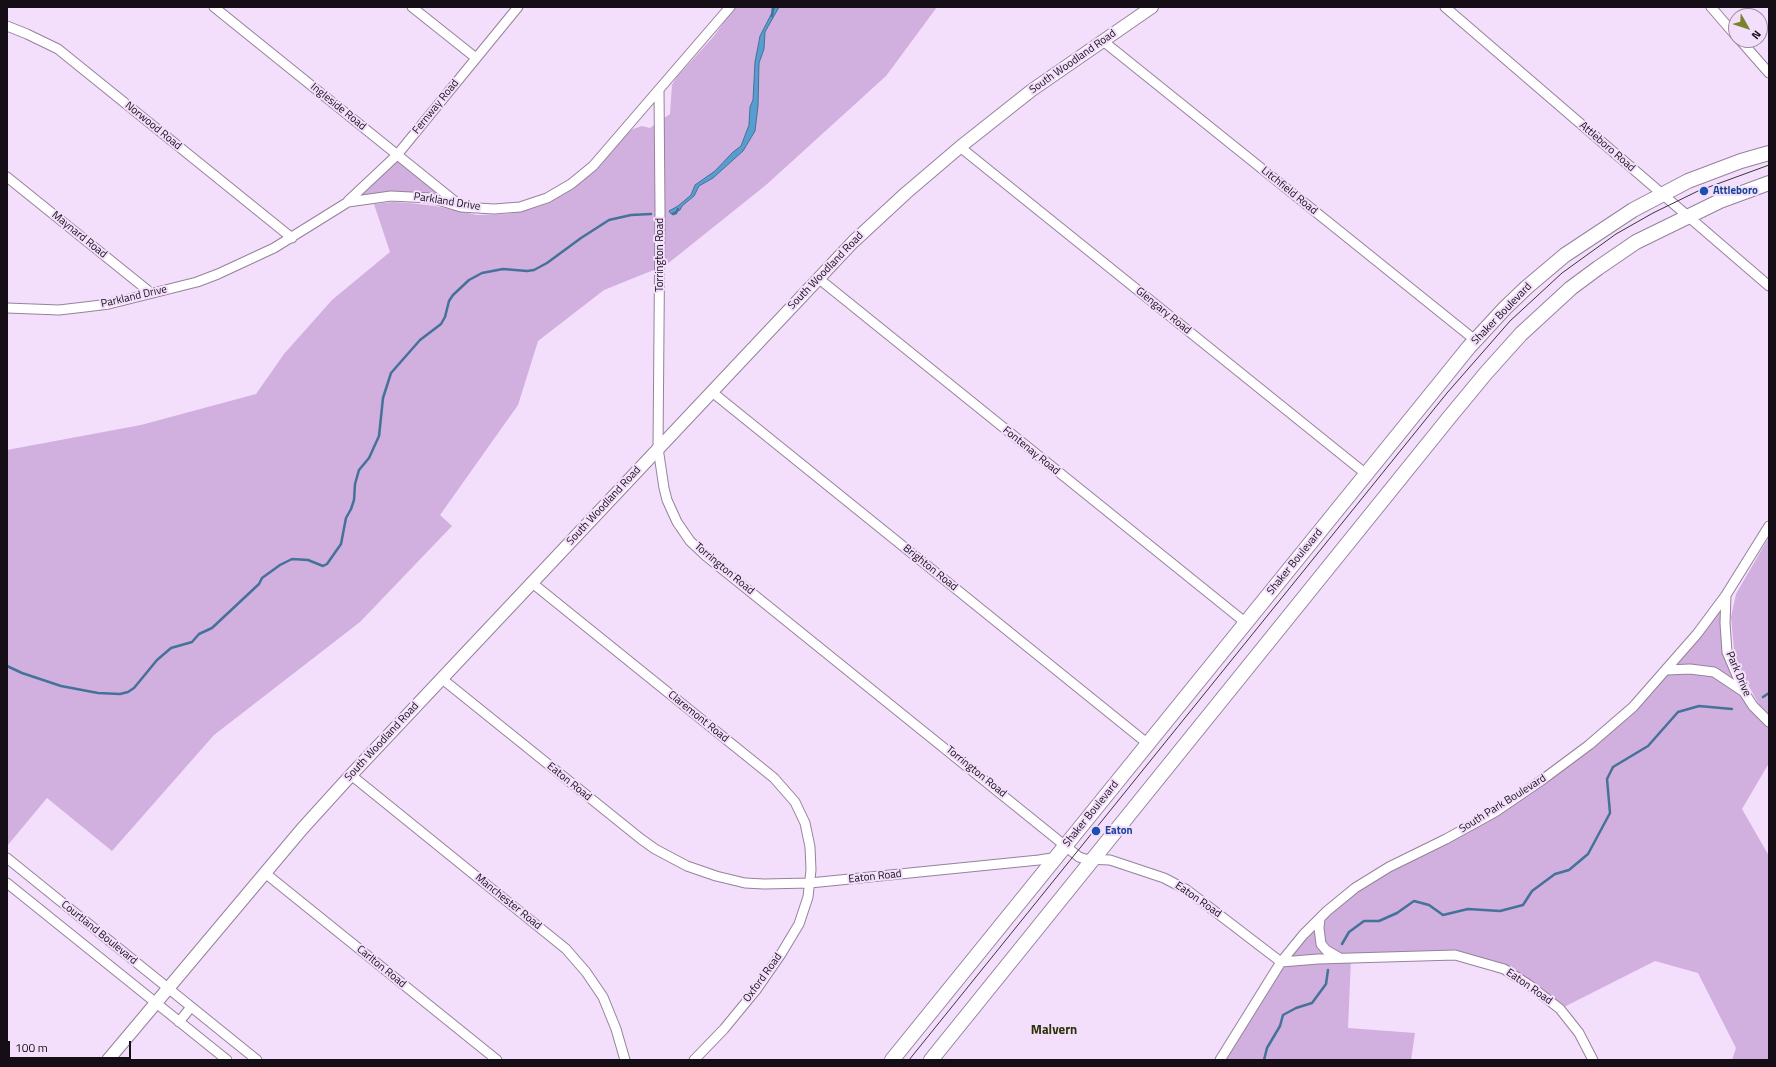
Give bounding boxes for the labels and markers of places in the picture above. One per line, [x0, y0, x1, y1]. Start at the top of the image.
place label: Attleboro [1713, 184, 1758, 198]
marker: Attleboro [1698, 185, 1710, 197]
place label: Eaton [1105, 824, 1133, 838]
marker: Eaton [1090, 825, 1102, 837]

